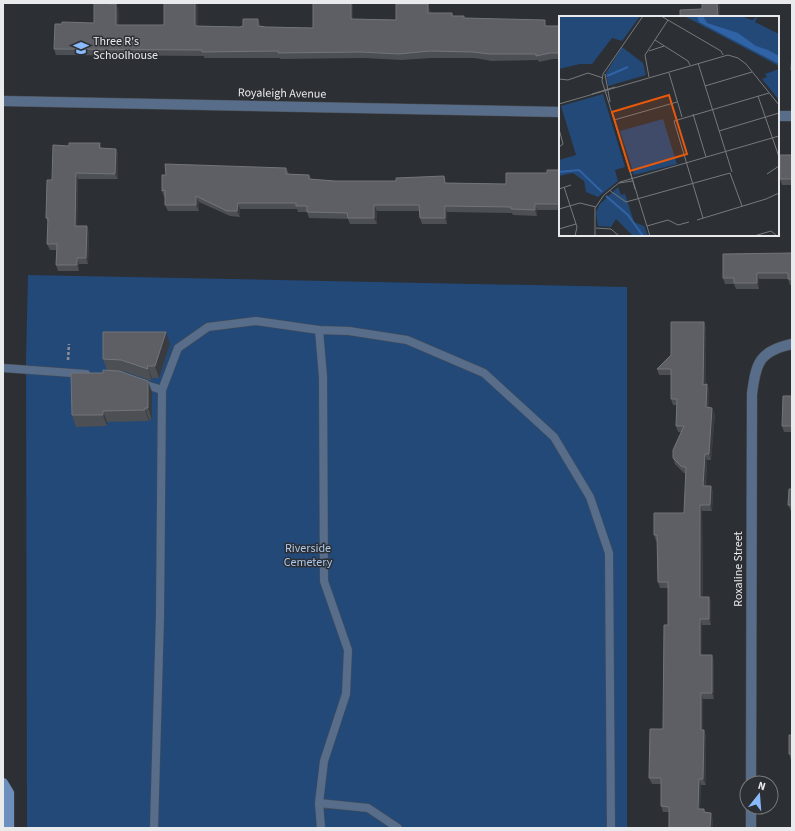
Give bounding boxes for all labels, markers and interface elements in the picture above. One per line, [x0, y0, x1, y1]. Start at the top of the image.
inset map [559, 16, 779, 236]
place label: Three R's Schoolhouse [93, 33, 158, 64]
school or university icon: Three R's Schoolhouse [72, 39, 90, 57]
street label: Royaleigh Avenue [238, 84, 326, 103]
street label: Roxaline Street [730, 531, 747, 607]
park label: Riverside Cemetery [284, 540, 333, 571]
north arrow [739, 775, 779, 815]
text: N [756, 778, 767, 794]

